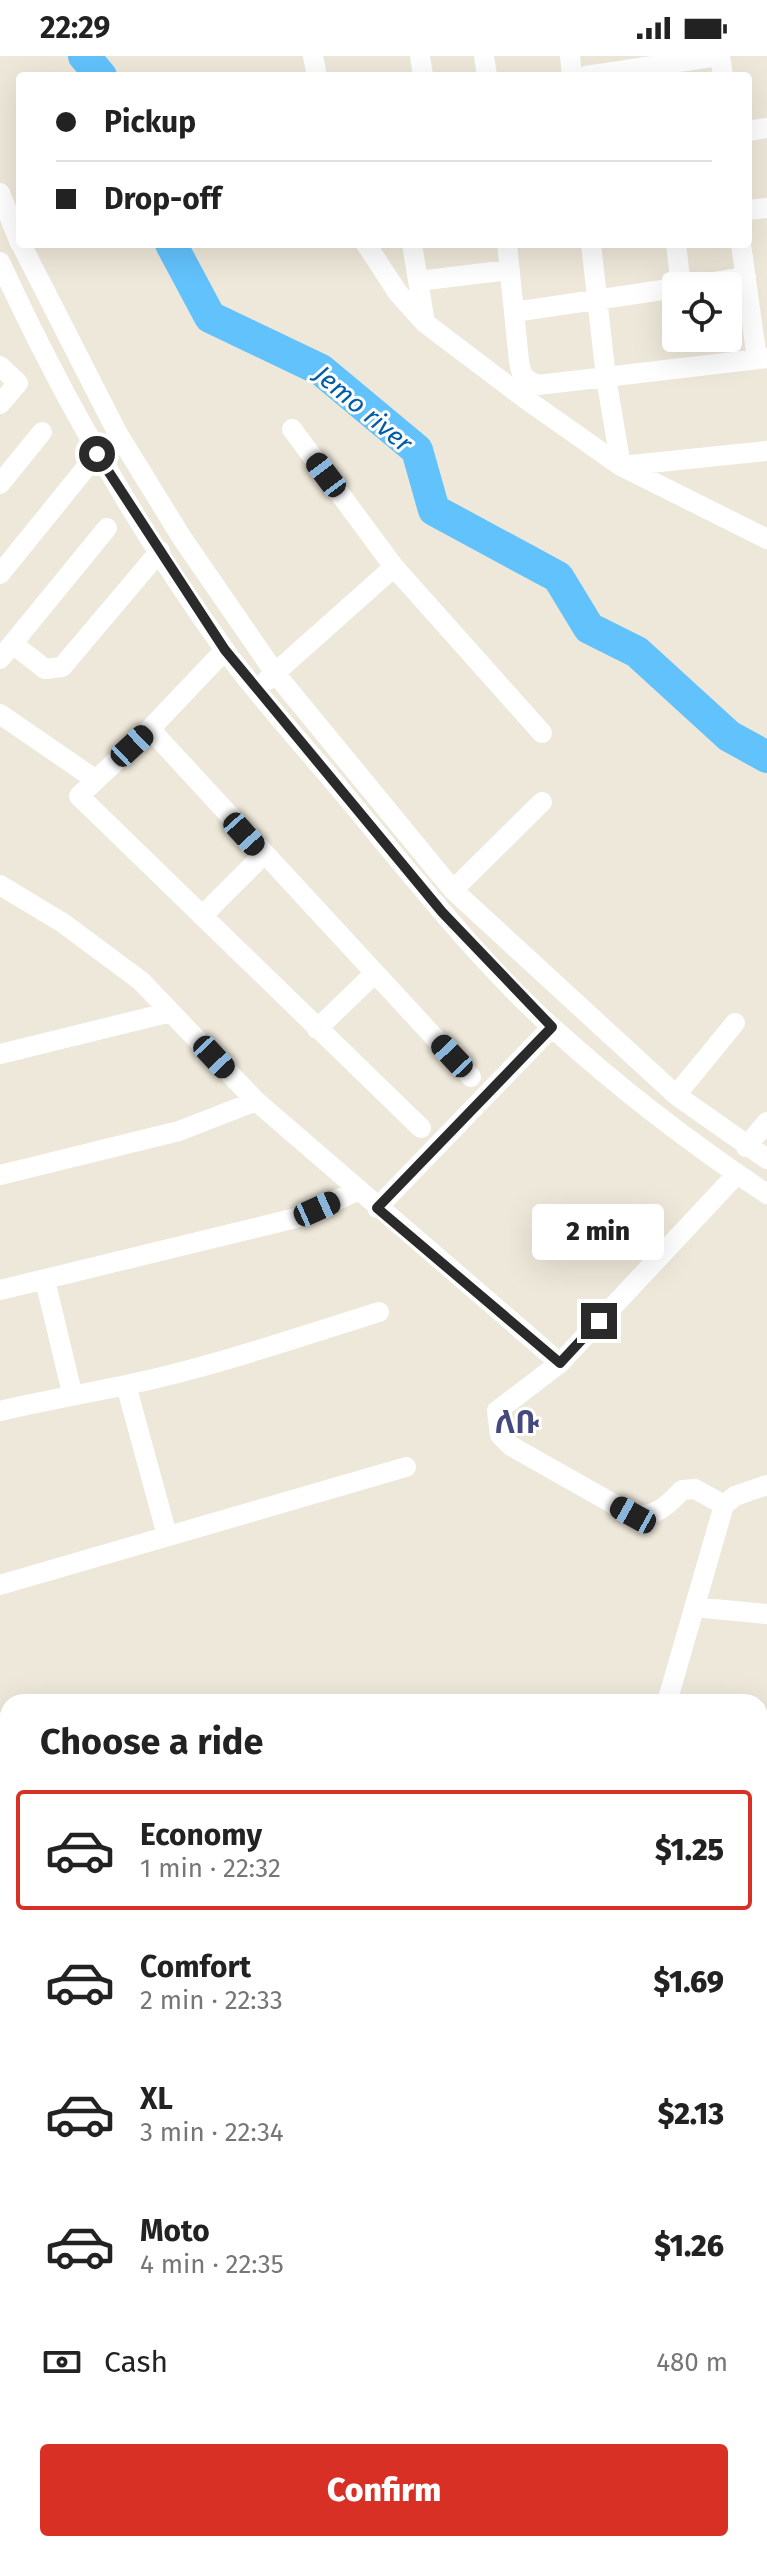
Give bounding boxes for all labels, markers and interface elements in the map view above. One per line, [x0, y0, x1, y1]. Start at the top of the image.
text: 22:29 [40, 10, 110, 46]
text: Pickup [104, 104, 196, 140]
text: Drop-off [104, 181, 221, 217]
map controls [662, 272, 742, 352]
button: locate [662, 272, 742, 352]
water label: Jemo river [306, 358, 419, 460]
route start [79, 436, 115, 472]
car [302, 449, 350, 501]
car [106, 721, 158, 771]
car [219, 808, 269, 860]
car [427, 1030, 477, 1082]
car [189, 1031, 239, 1083]
car [290, 1188, 344, 1230]
callout: 2 min [533, 1205, 665, 1261]
text: 2 min [566, 1216, 630, 1247]
route end [581, 1303, 617, 1339]
district label: ለቡ [495, 1403, 539, 1441]
car [606, 1493, 660, 1537]
text: Choose a ride [40, 1720, 263, 1764]
icon: car [44, 1814, 116, 1886]
text: Economy [140, 1817, 262, 1853]
text: $1.25 [655, 1832, 724, 1868]
text: 1 min · 22:32 [140, 1853, 281, 1884]
icon: car [44, 1946, 116, 2018]
text: Comfort [140, 1949, 251, 1985]
text: $1.69 [654, 1964, 724, 2000]
text: 2 min · 22:33 [140, 1985, 283, 2016]
icon: car [44, 2078, 116, 2150]
text: XL [140, 2081, 173, 2117]
text: $2.13 [658, 2096, 724, 2132]
text: 3 min · 22:34 [140, 2117, 284, 2148]
icon: car [44, 2210, 116, 2282]
text: Moto [140, 2213, 210, 2249]
text: $1.26 [654, 2228, 724, 2264]
text: 4 min · 22:35 [140, 2249, 284, 2280]
icon: cash [40, 2340, 84, 2384]
text: Cash [104, 2344, 168, 2380]
text: 480 m [656, 2347, 728, 2378]
button: Confirm [40, 2444, 728, 2536]

